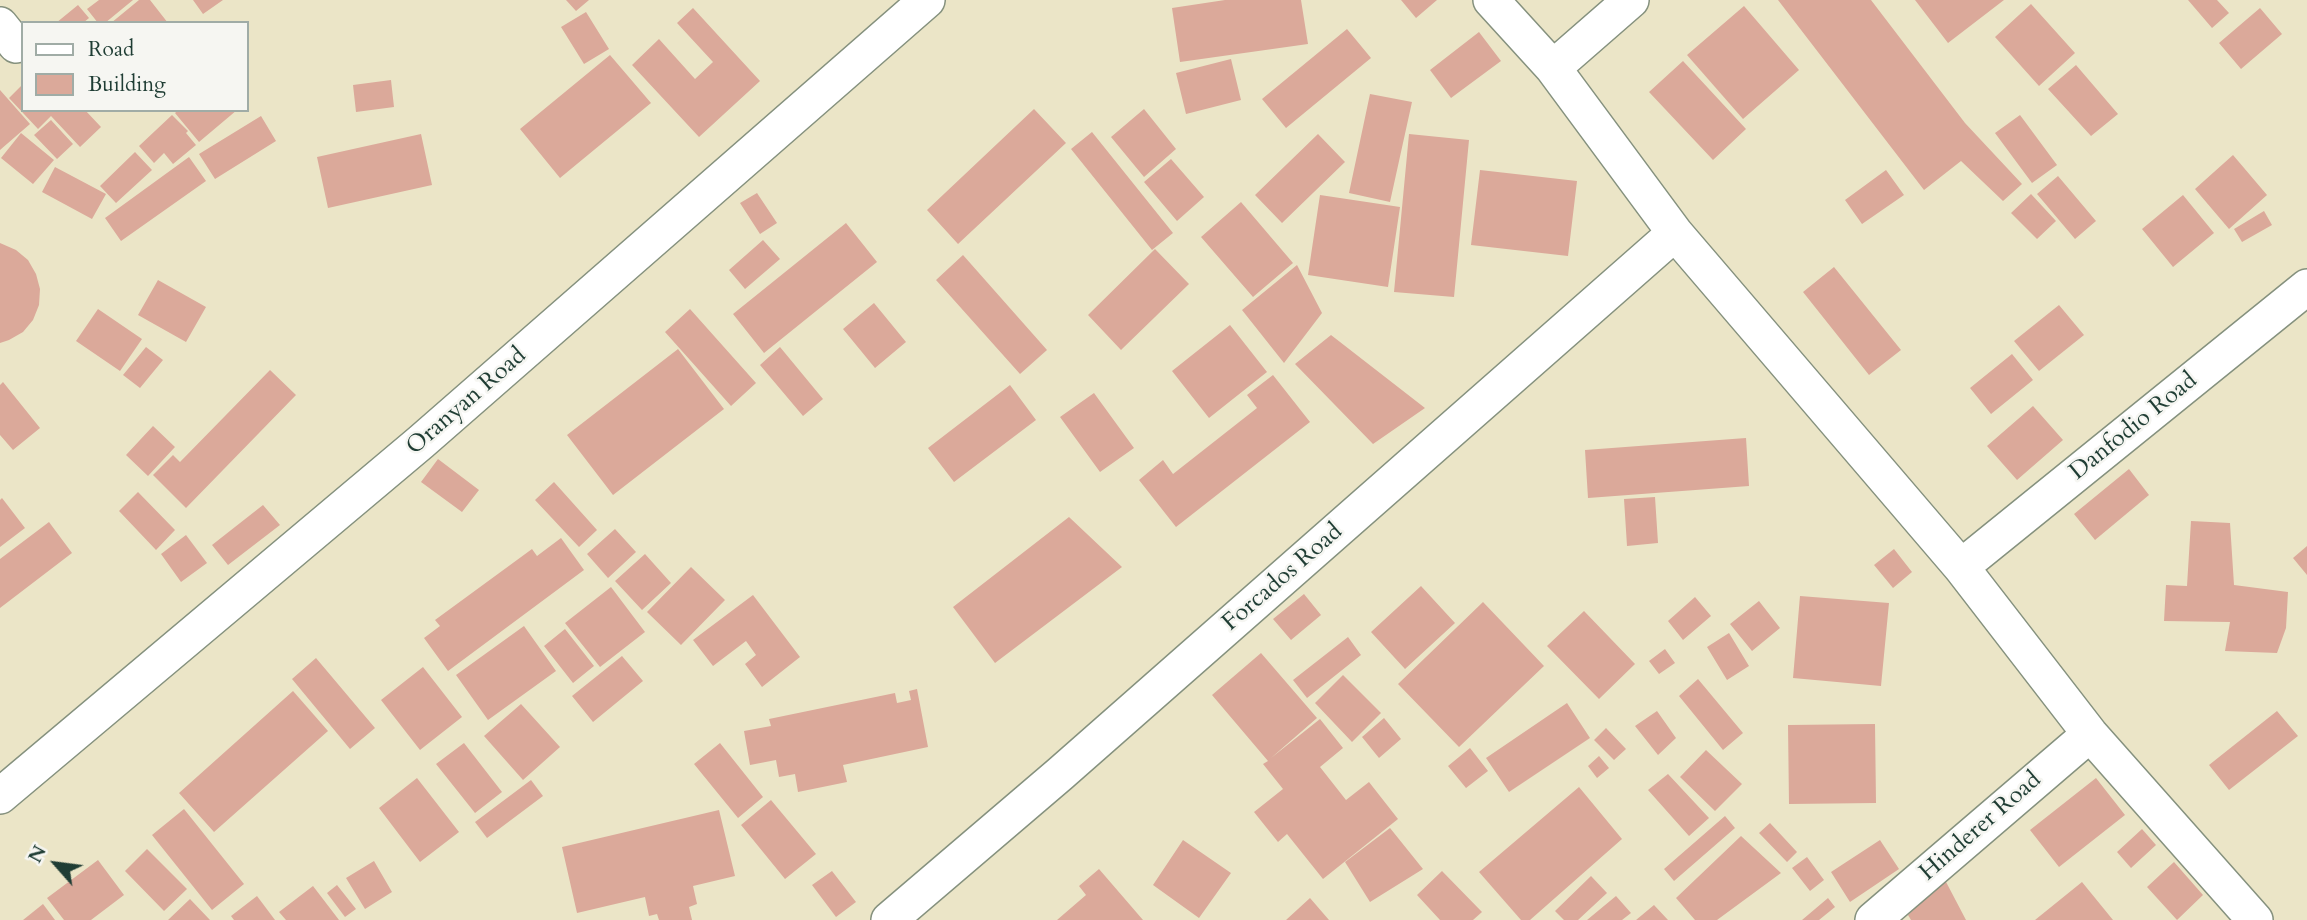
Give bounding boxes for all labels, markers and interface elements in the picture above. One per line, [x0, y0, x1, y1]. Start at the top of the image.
legend [21, 21, 248, 112]
text: Road [88, 35, 134, 64]
text: Building [88, 70, 166, 99]
street label: Oranyan Road [401, 342, 533, 462]
street label: Danfodio Road [2065, 367, 2203, 487]
street label: Forcados Road [1217, 518, 1349, 638]
street label: Hinderer Road [1914, 766, 2048, 888]
north arrow [21, 829, 91, 899]
text: N [22, 841, 53, 868]

